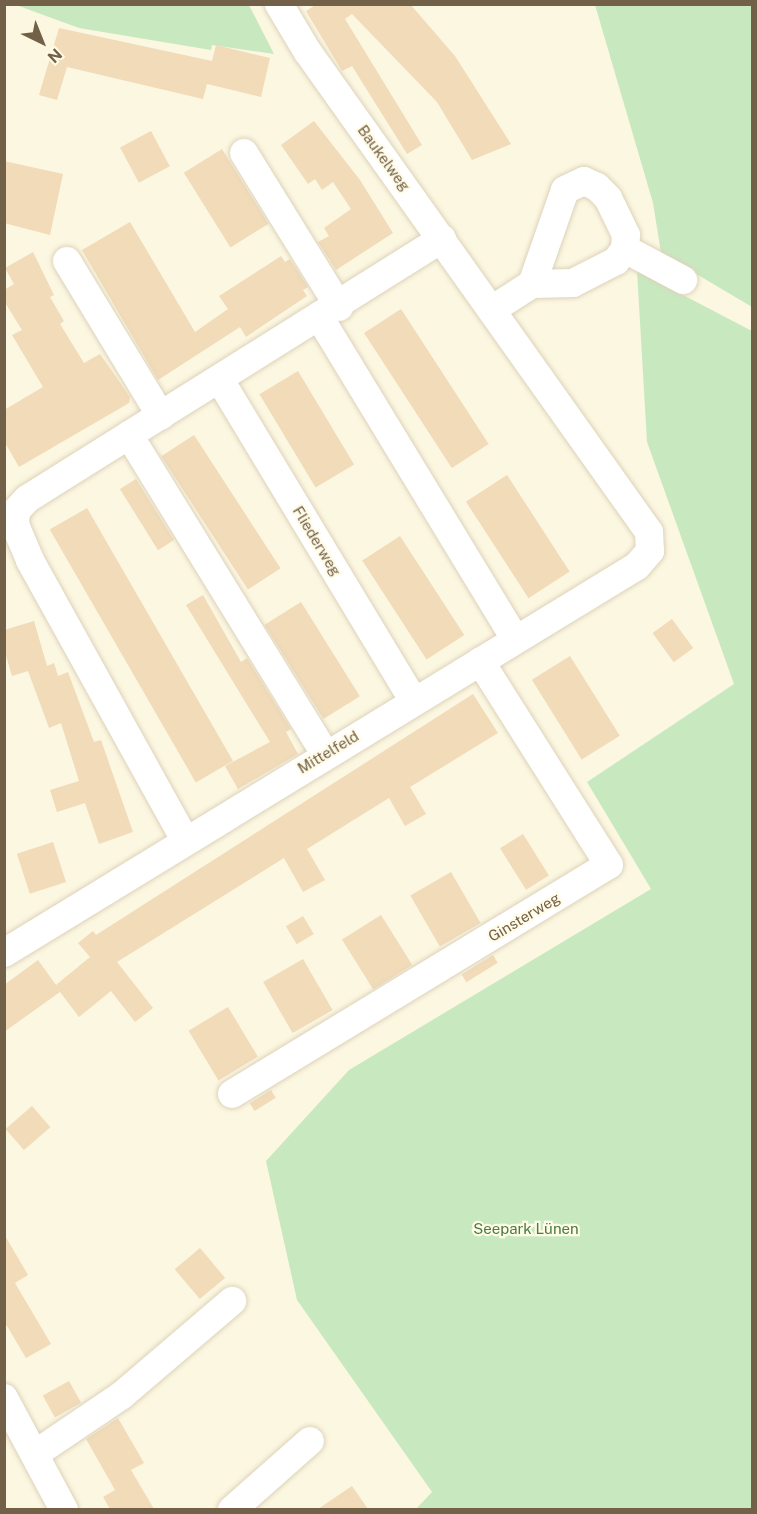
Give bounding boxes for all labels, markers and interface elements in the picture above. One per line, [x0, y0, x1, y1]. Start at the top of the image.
north arrow [12, 12, 72, 72]
text: N [44, 44, 66, 67]
street label: Baukelweg [354, 121, 414, 195]
street label: Fliederweg [289, 503, 345, 579]
street label: Mittelfeld [294, 727, 362, 777]
street label: Ginsterweg [485, 889, 563, 945]
park label: Seepark Lünen [473, 1220, 579, 1238]

